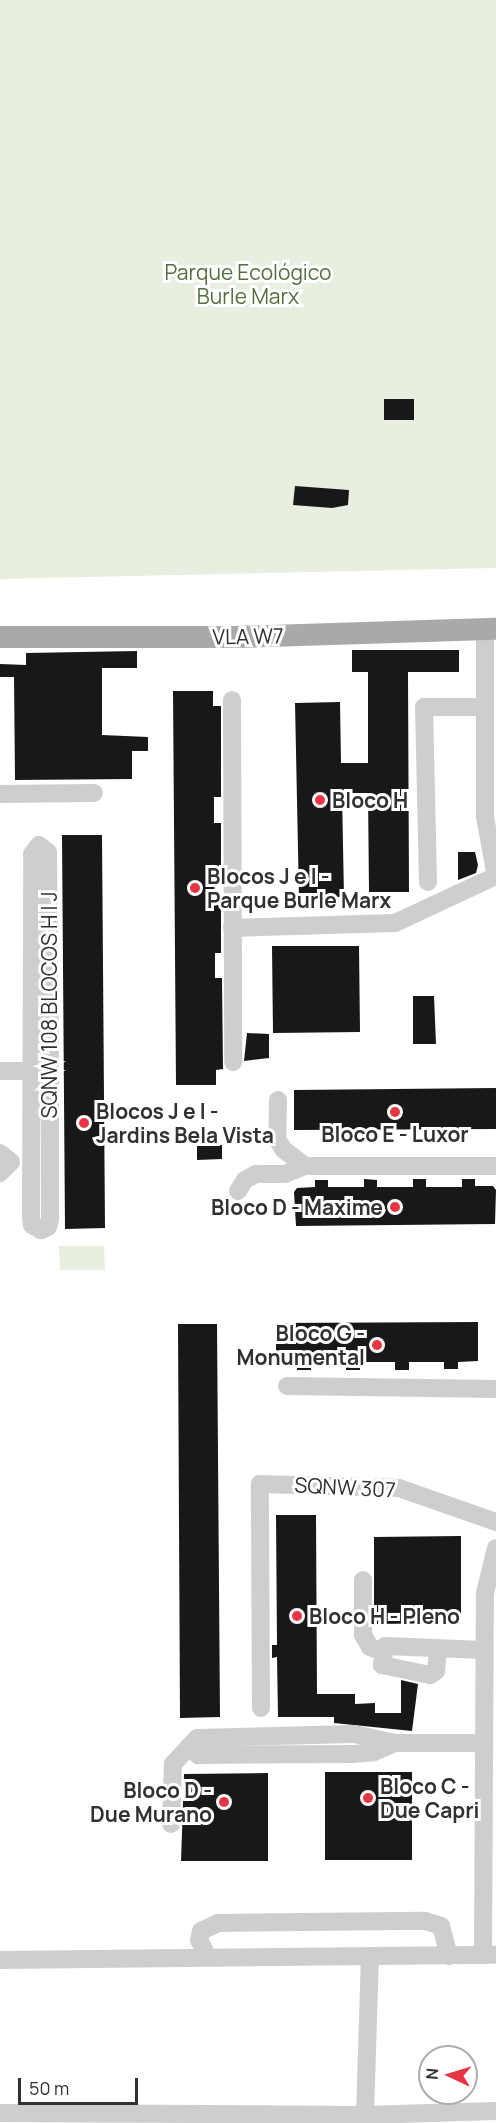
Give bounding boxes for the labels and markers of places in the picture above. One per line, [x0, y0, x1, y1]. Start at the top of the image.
place label: Bloco H [332, 787, 408, 813]
marker: Bloco H [313, 793, 327, 807]
place label: Blocos J e I - Parque Burle Marx [207, 863, 391, 913]
marker: Blocos J e I - Parque Burle Marx [188, 881, 202, 895]
place label: Blocos J e I - Jardins Bela Vista [96, 1098, 274, 1148]
marker: Bloco E - Luxor [388, 1105, 402, 1119]
marker: Blocos J e I - Jardins Bela Vista [77, 1116, 91, 1130]
place label: Bloco E - Luxor [321, 1121, 469, 1147]
place label: Bloco D - Maxime [211, 1194, 383, 1220]
marker: Bloco D - Maxime [388, 1200, 402, 1214]
place label: Bloco G - Monumental [237, 1320, 365, 1370]
marker: Bloco G - Monumental [370, 1338, 384, 1352]
place label: Bloco H - Pleno [309, 1603, 460, 1629]
marker: Bloco H - Pleno [290, 1609, 304, 1623]
place label: Bloco C - Due Capri [380, 1773, 479, 1823]
place label: Bloco D - Due Murano [90, 1777, 212, 1827]
marker: Bloco C - Due Capri [361, 1791, 375, 1805]
marker: Bloco D - Due Murano [217, 1795, 231, 1809]

